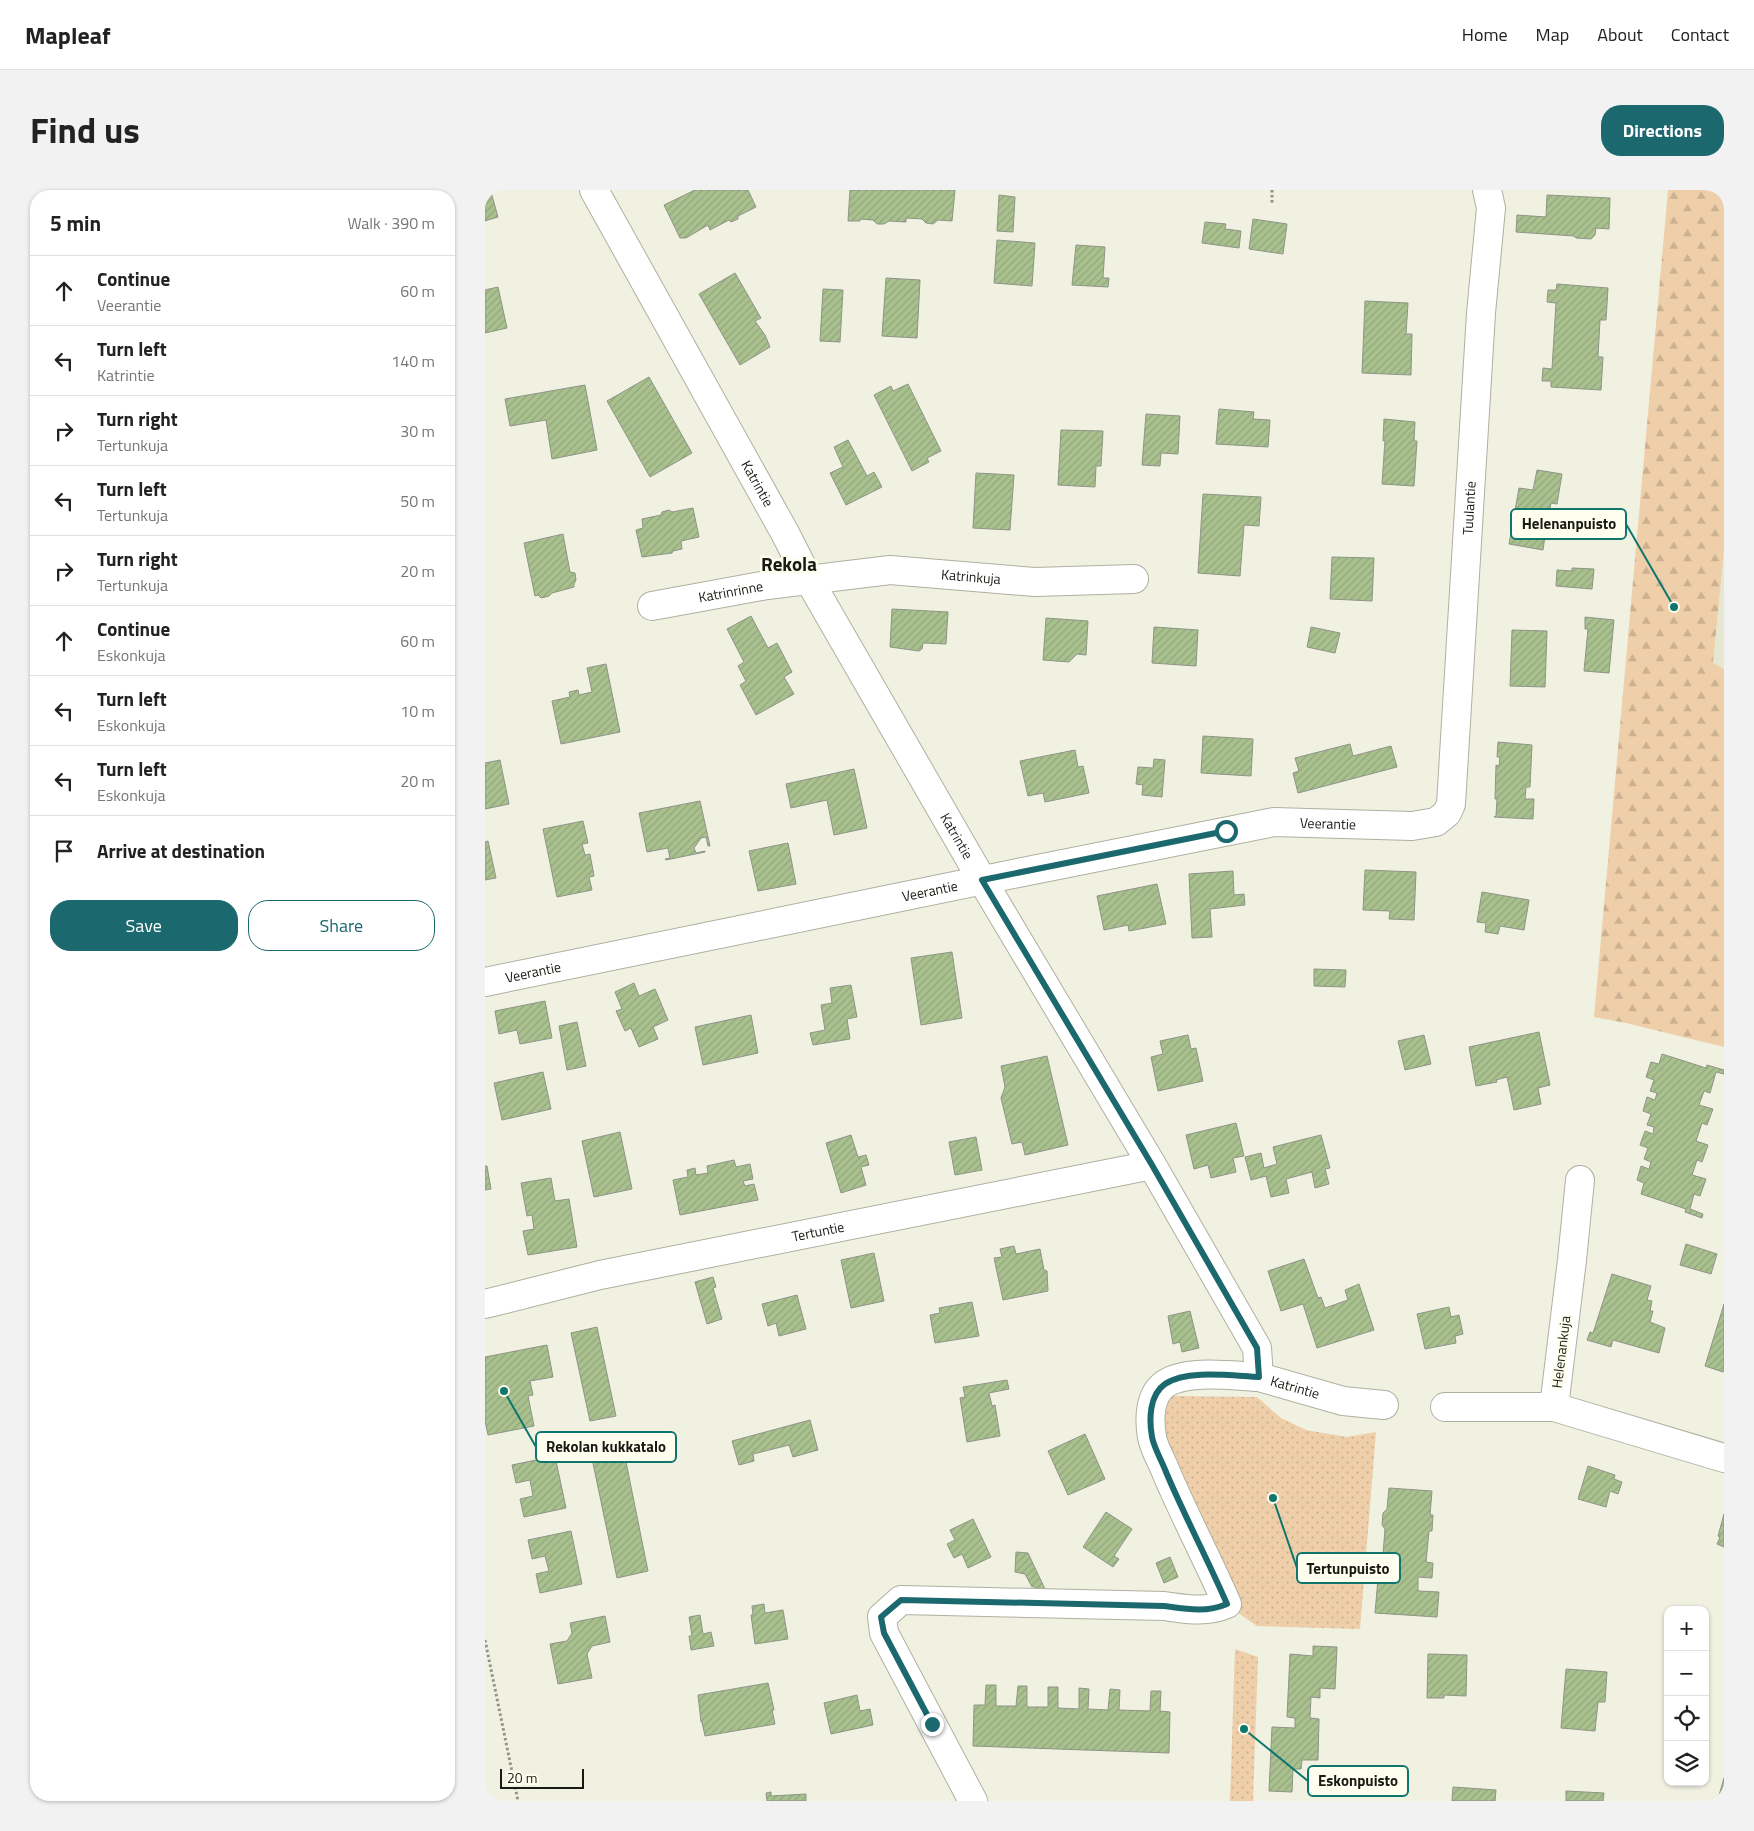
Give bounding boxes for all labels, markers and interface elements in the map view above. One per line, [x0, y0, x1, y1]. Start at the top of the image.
text: Mapleaf [25, 17, 110, 53]
text: Home [1462, 21, 1508, 48]
text: Map [1536, 21, 1569, 48]
text: About [1597, 21, 1643, 48]
text: Contact [1671, 21, 1729, 48]
text: Find us [30, 103, 140, 157]
button: Directions [1601, 105, 1724, 156]
text: 5 min [50, 207, 101, 239]
text: Walk · 390 m [347, 211, 435, 235]
text: Continue [97, 264, 170, 293]
icon: ahead [50, 277, 78, 305]
text: 60 m [400, 279, 435, 303]
text: Veerantie [97, 293, 161, 317]
text: Turn left [97, 334, 167, 363]
icon: left [50, 347, 78, 375]
text: 140 m [391, 349, 435, 373]
text: Katrintie [97, 363, 155, 387]
text: Turn right [97, 404, 178, 433]
icon: right [50, 417, 78, 445]
text: 30 m [400, 419, 435, 443]
text: Tertunkuja [97, 433, 168, 457]
street label: Katrintie [736, 456, 779, 510]
text: Turn left [97, 474, 167, 503]
street label: Tuulantie [1456, 481, 1481, 536]
icon: left [50, 487, 78, 515]
text: 50 m [400, 489, 435, 513]
text: Tertunkuja [97, 503, 168, 527]
callout: Helenanpuisto [1511, 509, 1626, 539]
text: Helenanpuisto [1522, 512, 1616, 535]
text: Turn right [97, 544, 178, 573]
district label: Rekola [761, 549, 817, 578]
icon: right [50, 557, 78, 585]
text: 20 m [400, 559, 435, 583]
street label: Katrinkuja [940, 563, 1002, 589]
text: Tertunkuja [97, 573, 168, 597]
street label: Katrinrinne [697, 575, 765, 607]
text: Continue [97, 614, 170, 643]
icon: ahead [50, 627, 78, 655]
text: 60 m [400, 629, 435, 653]
text: Eskonkuja [97, 643, 165, 667]
text: Turn left [97, 684, 167, 713]
icon: left [50, 697, 78, 725]
text: 10 m [400, 699, 435, 723]
text: Eskonkuja [97, 713, 165, 737]
text: Turn left [97, 754, 167, 783]
icon: left [50, 767, 78, 795]
text: 20 m [400, 769, 435, 793]
text: Eskonkuja [97, 783, 165, 807]
street label: Katrintie [935, 809, 979, 863]
street label: Veerantie [1299, 812, 1356, 834]
route start [1215, 820, 1238, 843]
text: Arrive at destination [97, 836, 265, 865]
icon: arrive [50, 837, 78, 865]
street label: Veerantie [900, 875, 959, 906]
button: Save [50, 900, 238, 951]
button: Share [248, 900, 435, 951]
street label: Veerantie [503, 956, 563, 988]
street label: Tertuntie [790, 1216, 846, 1247]
street label: Helenankuja [1546, 1314, 1575, 1389]
street label: Katrintie [1268, 1370, 1322, 1404]
callout: Rekolan kukkatalo [536, 1432, 676, 1462]
text: Rekolan kukkatalo [546, 1435, 666, 1458]
callout: Tertunpuisto [1297, 1553, 1400, 1583]
text: Tertunpuisto [1307, 1557, 1390, 1580]
map controls [1664, 1606, 1709, 1786]
button: + [1664, 1606, 1709, 1651]
button: − [1664, 1651, 1709, 1696]
button: locate [1664, 1696, 1709, 1741]
route end [921, 1713, 944, 1736]
button: layers [1664, 1741, 1709, 1786]
scale bar [500, 1766, 584, 1789]
callout: Eskonpuisto [1308, 1766, 1408, 1796]
text: 20 m [507, 1767, 537, 1788]
text: Eskonpuisto [1318, 1769, 1398, 1792]

